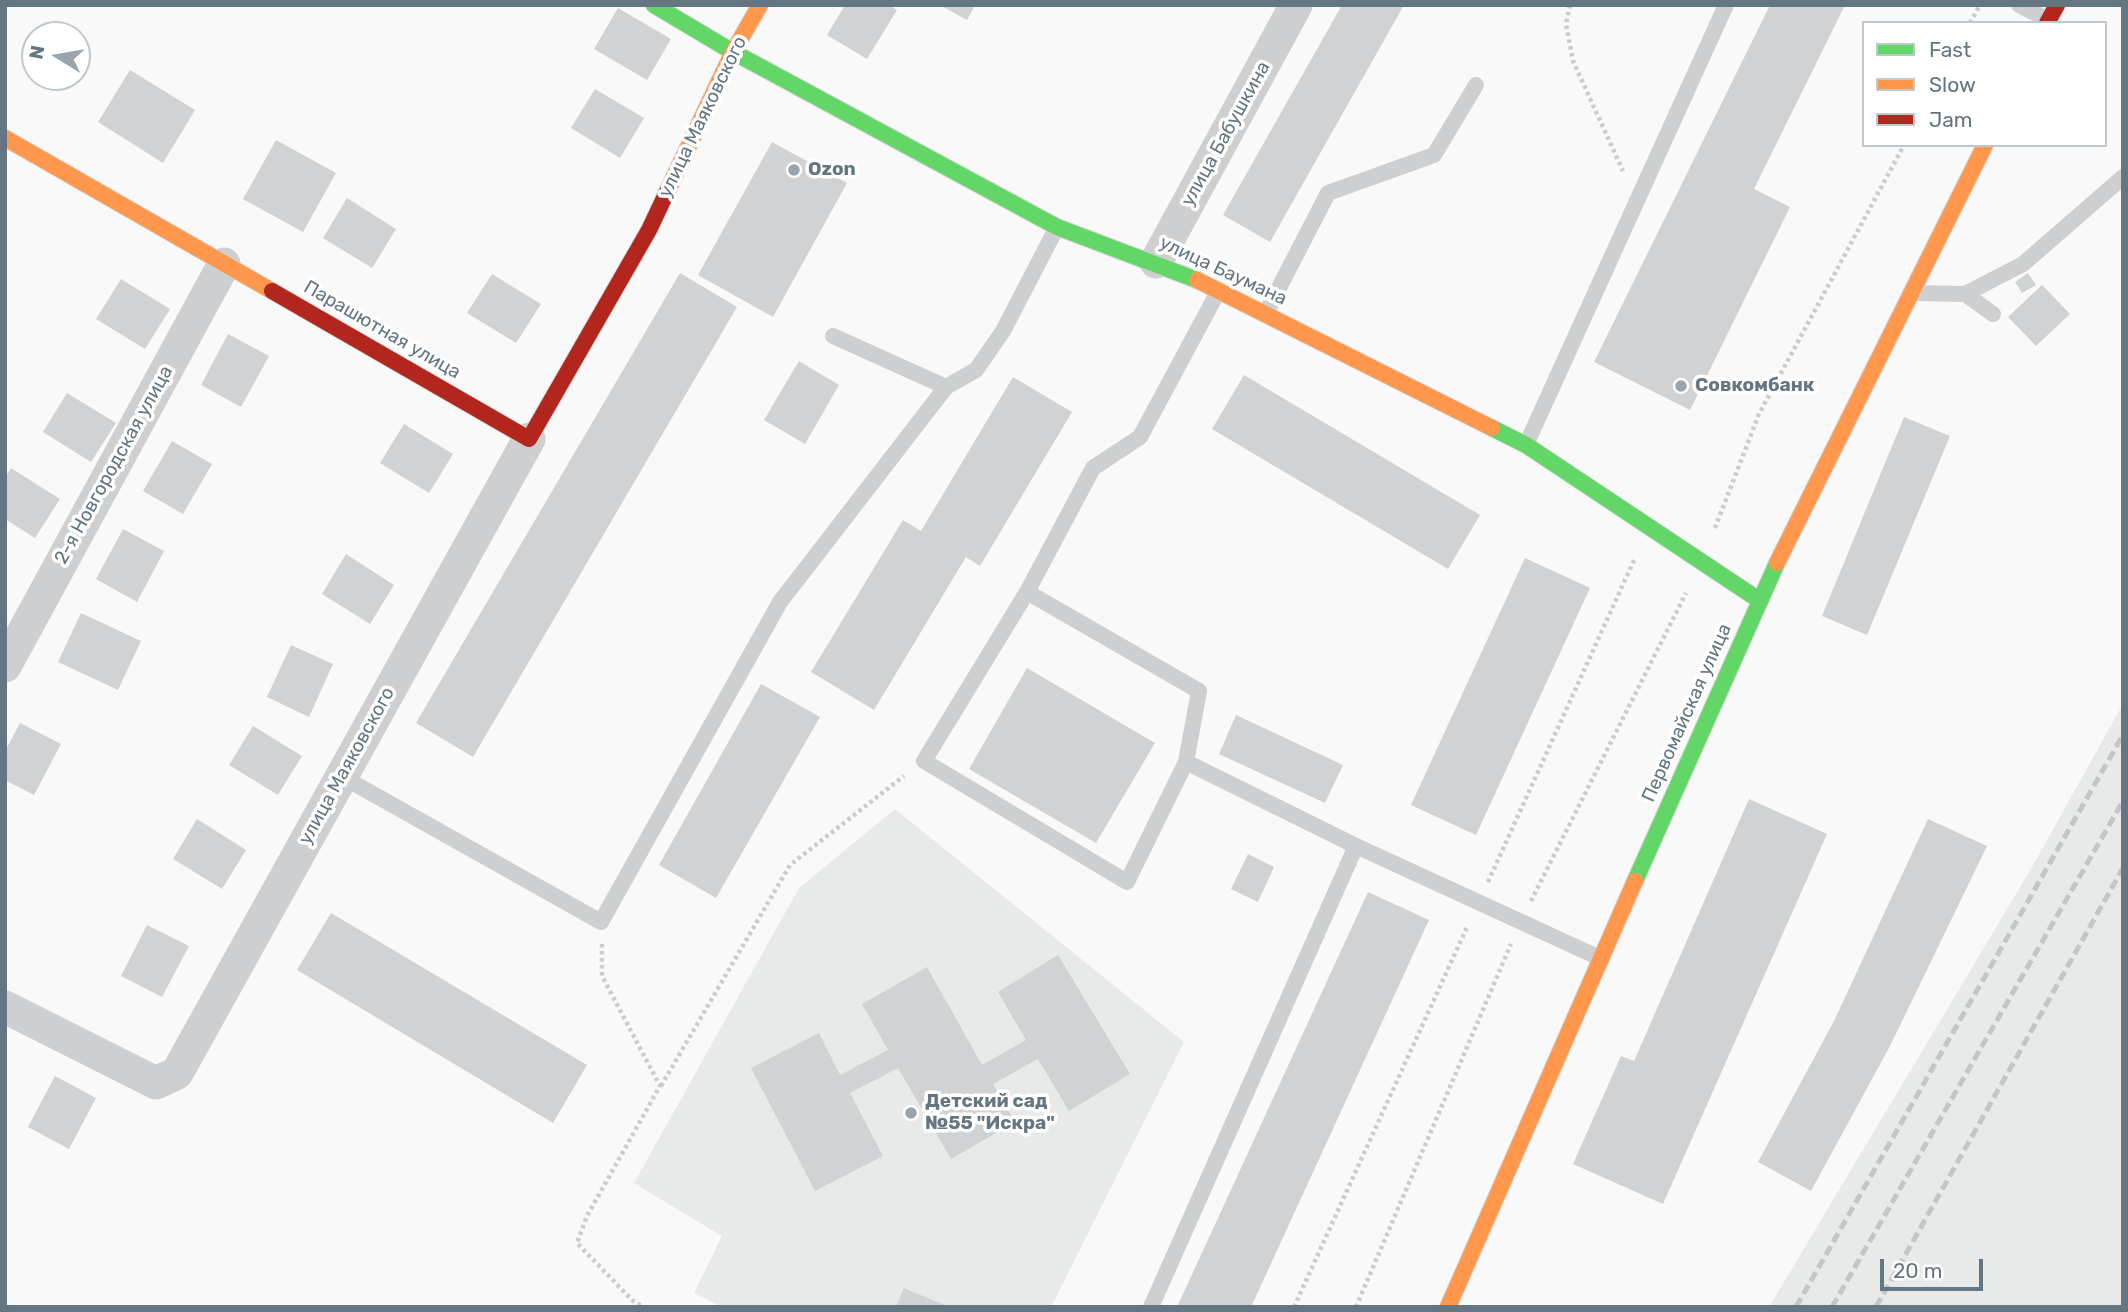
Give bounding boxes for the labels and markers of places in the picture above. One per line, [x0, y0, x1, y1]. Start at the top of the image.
place label: Ozon [808, 159, 856, 181]
marker: Ozon [786, 162, 802, 178]
place label: Совкомбанк [1695, 375, 1814, 397]
marker: Совкомбанк [1673, 378, 1689, 394]
place label: Детский сад №55 "Искра" [925, 1091, 1055, 1135]
marker: Детский сад №55 "Искра" [903, 1105, 919, 1121]

